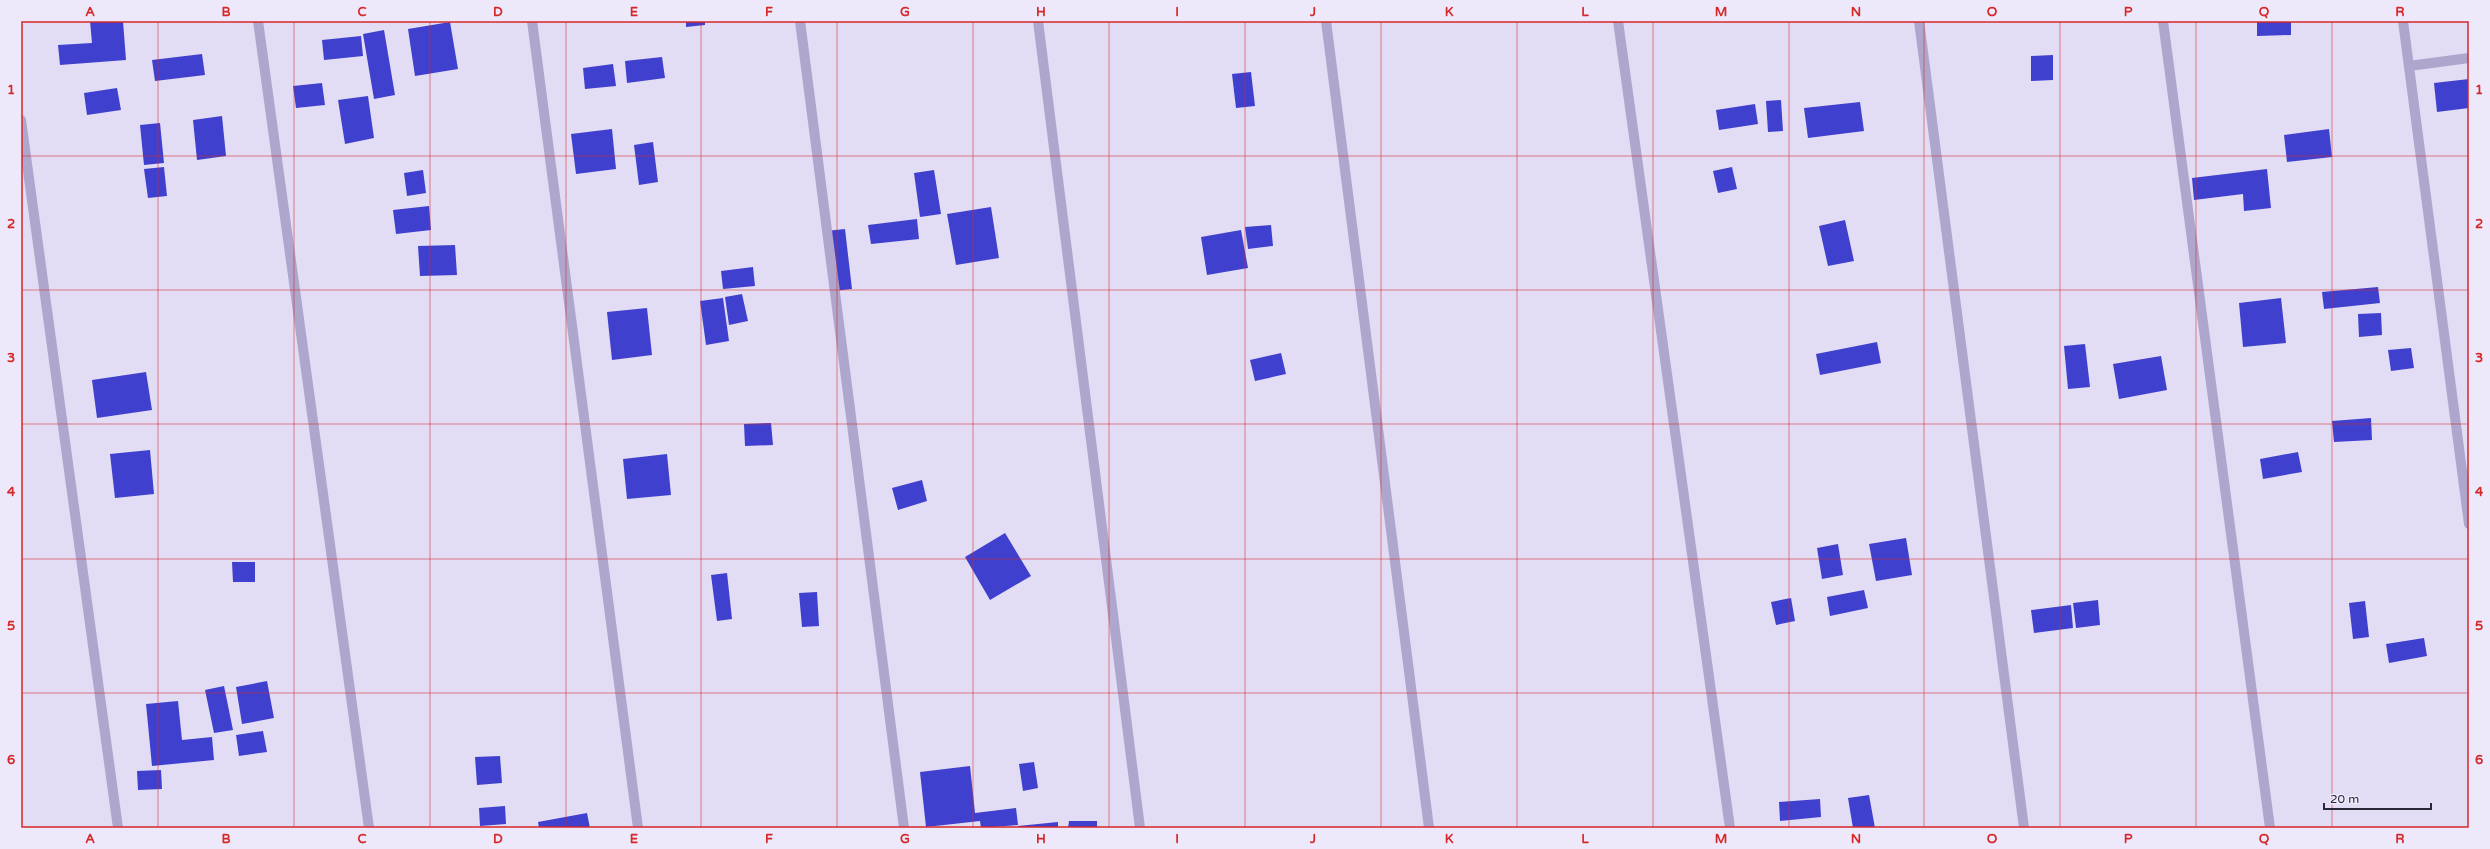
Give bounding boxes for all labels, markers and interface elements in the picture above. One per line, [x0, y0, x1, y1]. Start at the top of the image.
text: A [85, 4, 95, 20]
text: B [221, 4, 231, 20]
text: C [357, 4, 367, 20]
text: D [493, 4, 503, 20]
text: E [630, 4, 638, 20]
text: F [765, 4, 773, 20]
text: G [900, 4, 910, 20]
text: H [1036, 4, 1046, 20]
text: I [1175, 4, 1179, 20]
text: J [1309, 4, 1316, 20]
text: K [1445, 4, 1454, 20]
text: L [1581, 4, 1589, 20]
text: M [1715, 4, 1727, 20]
text: N [1851, 4, 1861, 20]
text: O [1987, 4, 1998, 20]
text: P [2124, 4, 2133, 20]
text: Q [2259, 4, 2270, 20]
text: R [2395, 4, 2405, 20]
text: 1 [7, 82, 15, 98]
text: 1 [2475, 82, 2483, 98]
text: 2 [7, 216, 15, 232]
text: 2 [2475, 216, 2483, 232]
text: 3 [7, 350, 15, 366]
text: 3 [2475, 350, 2483, 366]
text: 4 [7, 484, 16, 500]
text: 4 [2475, 484, 2484, 500]
text: 5 [7, 618, 15, 634]
text: 5 [2475, 618, 2483, 634]
text: 6 [7, 752, 15, 768]
text: 6 [2475, 752, 2483, 768]
scale bar [2324, 785, 2431, 811]
text: 20 m [2330, 792, 2359, 806]
text: A [85, 831, 95, 847]
text: B [221, 831, 231, 847]
text: C [357, 831, 367, 847]
text: D [493, 831, 503, 847]
text: E [630, 831, 638, 847]
text: F [765, 831, 773, 847]
text: G [900, 831, 910, 847]
text: H [1036, 831, 1046, 847]
text: I [1175, 831, 1179, 847]
text: J [1309, 831, 1316, 847]
text: K [1445, 831, 1454, 847]
text: L [1581, 831, 1589, 847]
text: M [1715, 831, 1727, 847]
text: N [1851, 831, 1861, 847]
text: O [1987, 831, 1998, 847]
text: P [2124, 831, 2133, 847]
text: Q [2259, 831, 2270, 847]
text: R [2395, 831, 2405, 847]

